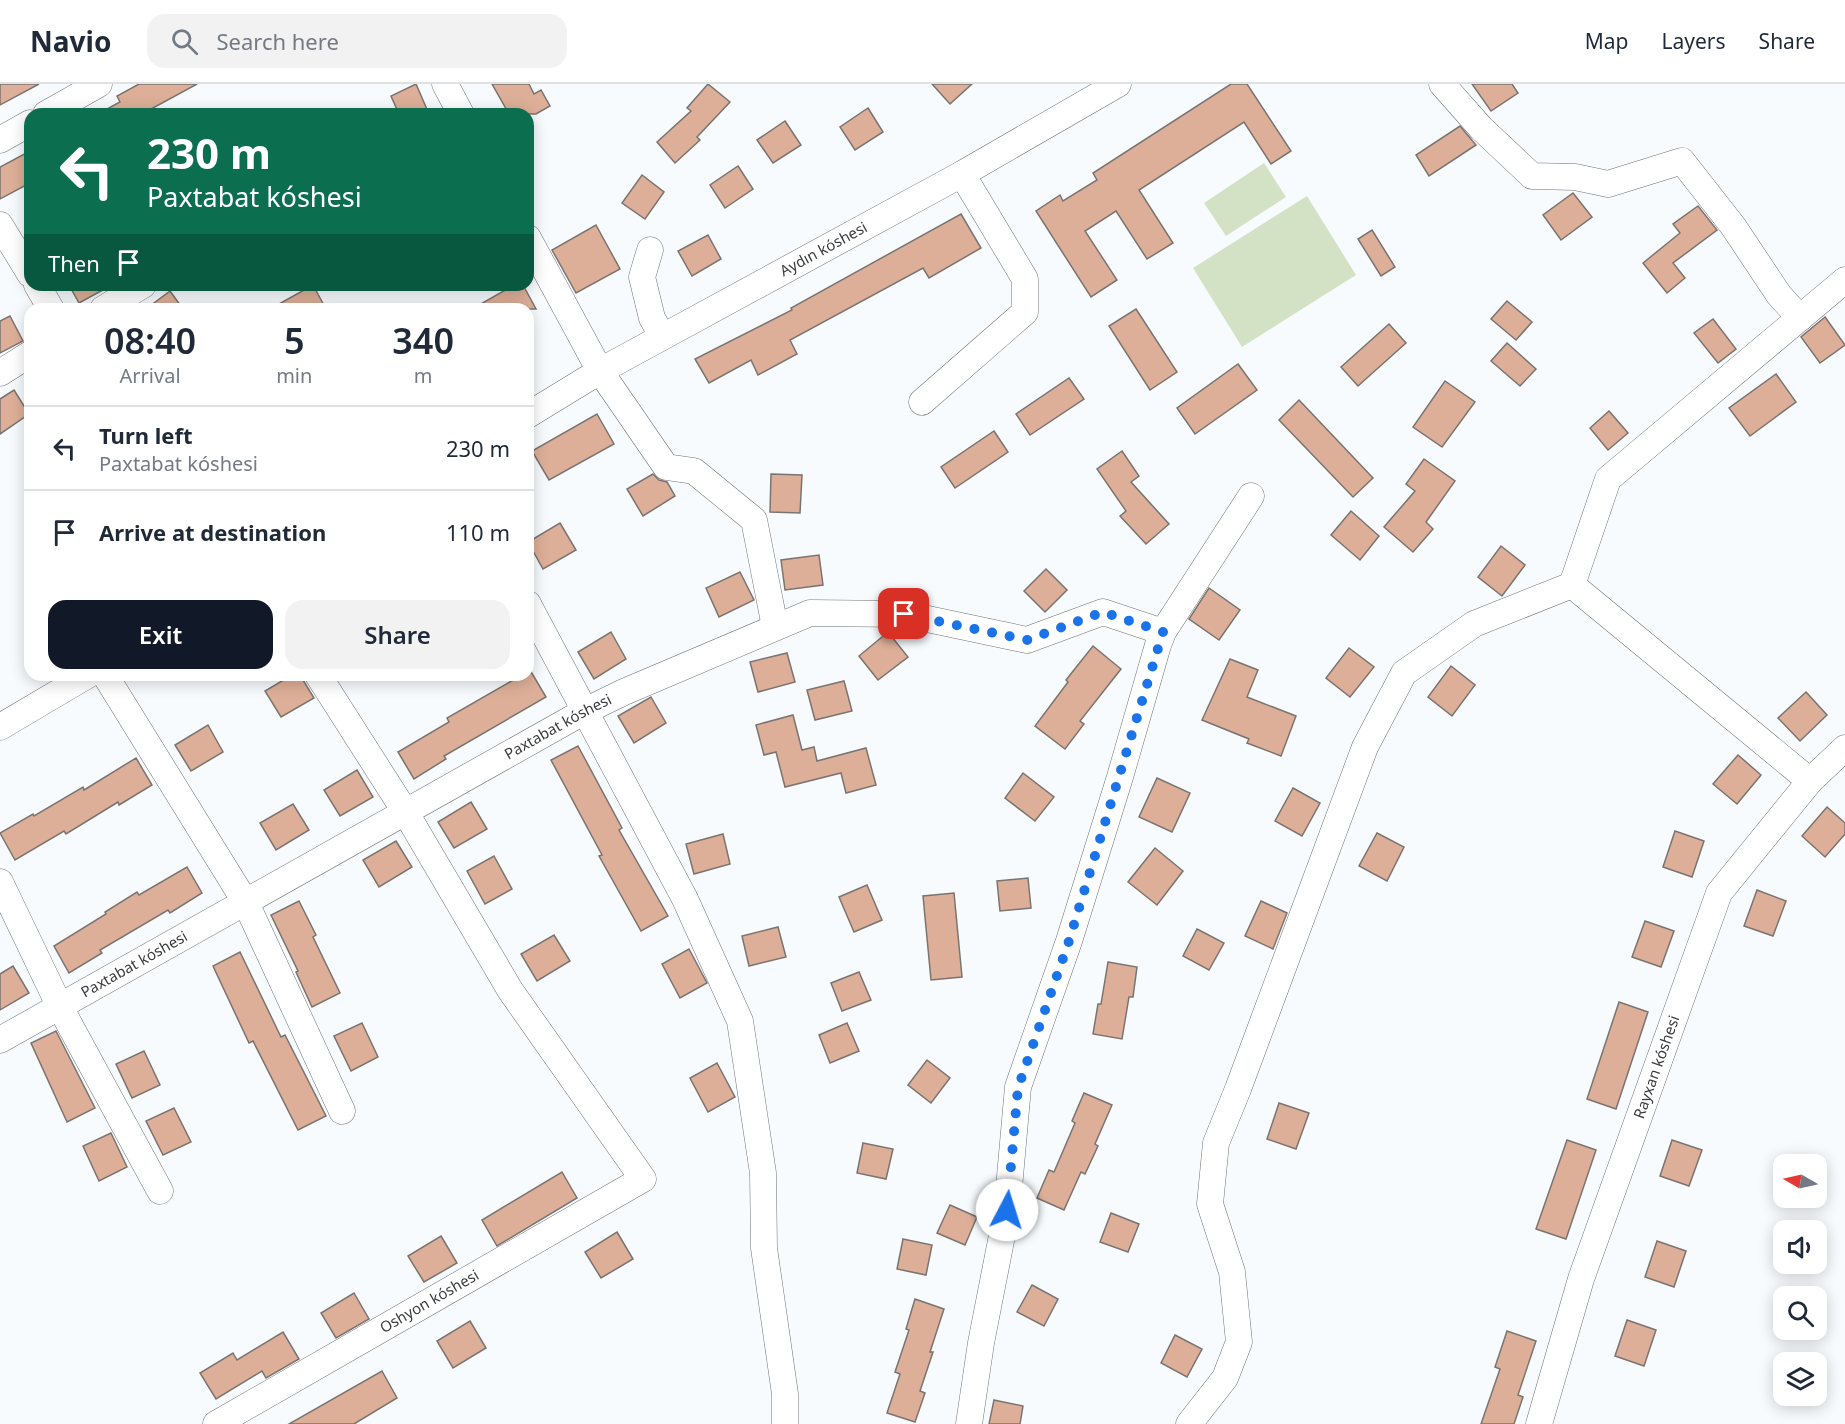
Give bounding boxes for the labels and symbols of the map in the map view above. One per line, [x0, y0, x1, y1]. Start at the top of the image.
street label: Aydın kóshesi [776, 217, 870, 280]
pin [878, 588, 929, 639]
street label: Paxtabat kóshesi [500, 689, 615, 763]
street label: Paxtabat kóshesi [77, 926, 191, 1002]
street label: Rayxan kóshesi [1628, 1013, 1683, 1121]
north arrow [1773, 1154, 1827, 1208]
position arrow [975, 1178, 1039, 1242]
street label: Oshyon kóshesi [376, 1264, 482, 1337]

